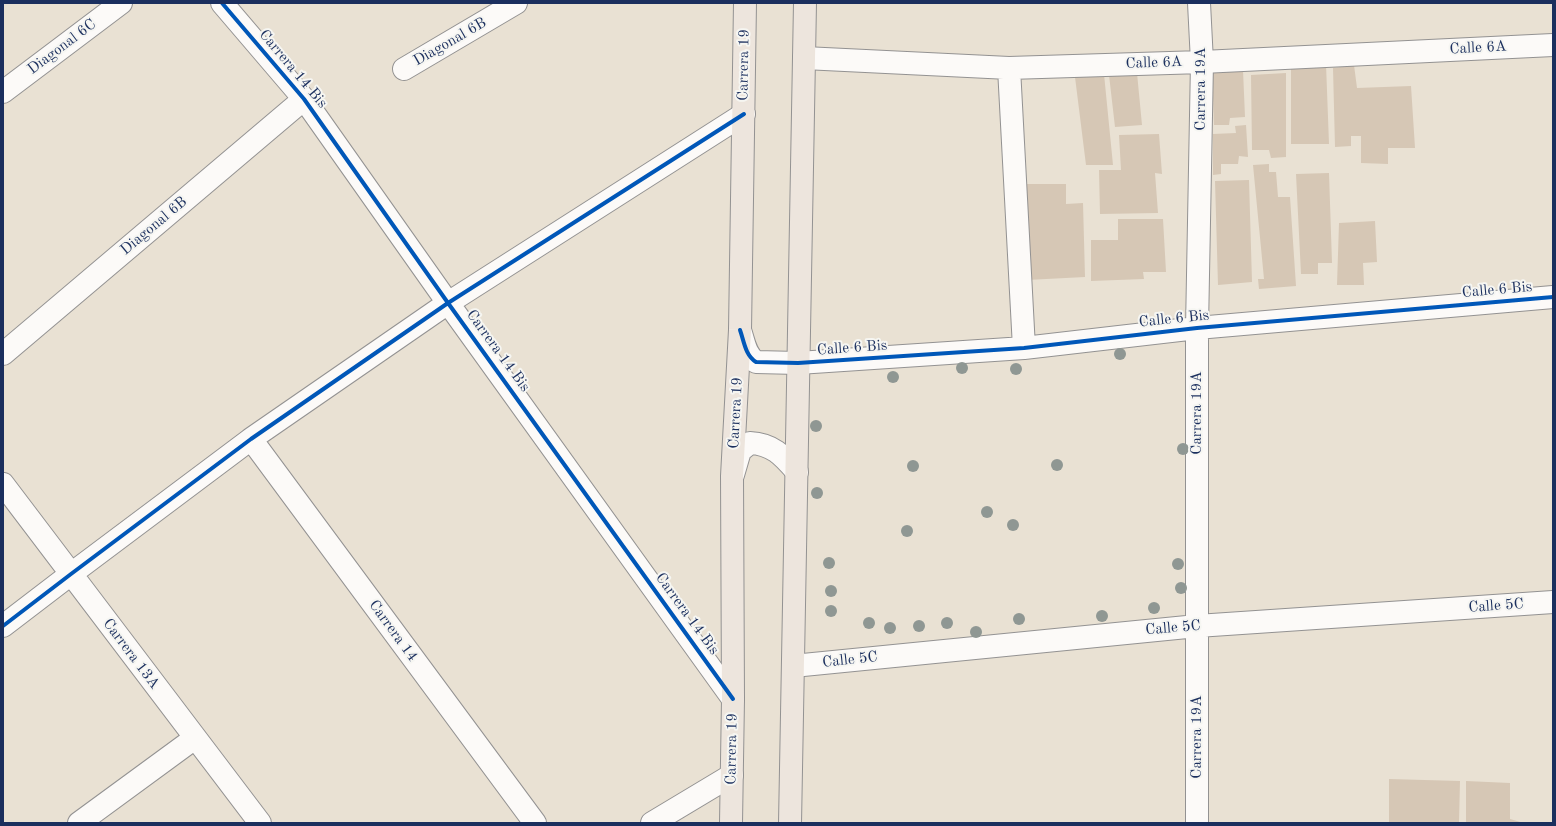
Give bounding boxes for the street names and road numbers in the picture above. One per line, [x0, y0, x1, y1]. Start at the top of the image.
street label: Diagonal 6B [410, 14, 490, 70]
street label: Diagonal 6C [24, 15, 100, 79]
street label: Carrera 14 Bis [255, 26, 331, 112]
street label: Carrera 19 [734, 29, 754, 101]
street label: Calle 6A [1449, 38, 1507, 58]
street label: Carrera 19A [1192, 47, 1210, 131]
street label: Calle 6A [1125, 53, 1183, 73]
street label: Diagonal 6B [117, 193, 191, 259]
street label: Calle 6 Bis [1461, 278, 1533, 302]
street label: Calle 6 Bis [1138, 306, 1210, 332]
street label: Carrera 14 Bis [462, 307, 534, 395]
street label: Calle 6 Bis [816, 337, 888, 359]
street label: Carrera 19A [1188, 371, 1206, 455]
street label: Carrera 19 [725, 377, 747, 449]
street label: Carrera 14 Bis [651, 570, 723, 658]
street label: Calle 5C [1468, 595, 1524, 617]
street label: Carrera 14 [365, 597, 421, 665]
street label: Carrera 13A [99, 615, 163, 693]
street label: Calle 5C [1145, 617, 1201, 639]
street label: Calle 5C [822, 648, 878, 672]
street label: Carrera 19A [1188, 695, 1206, 779]
street label: Carrera 19 [722, 713, 742, 785]

